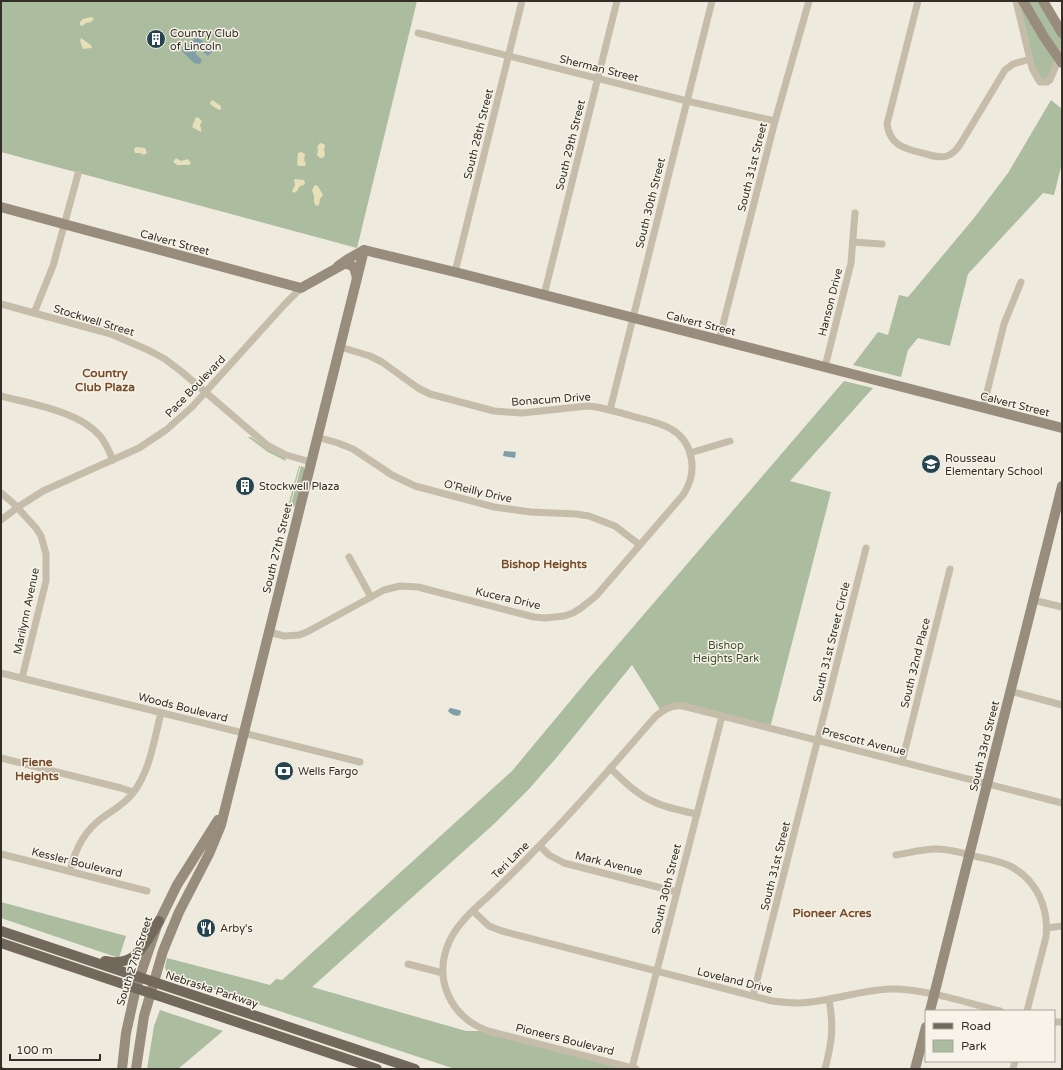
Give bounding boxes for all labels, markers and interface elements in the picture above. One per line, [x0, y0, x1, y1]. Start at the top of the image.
place label: Country Club of Lincoln [170, 27, 239, 53]
building icon: Country Club of Lincoln [145, 28, 167, 50]
street label: Sherman Street [558, 52, 640, 85]
street label: South 28th Street [461, 87, 496, 181]
street label: South 29th Street [553, 98, 588, 192]
street label: South 31st Street [735, 121, 770, 213]
street label: South 30th Street [633, 156, 668, 250]
street label: Calvert Street [139, 227, 211, 258]
street label: Hanson Drive [816, 267, 845, 338]
street label: Stockwell Street [52, 302, 136, 339]
street label: Calvert Street [665, 309, 737, 338]
street label: Pace Boulevard [163, 353, 228, 420]
district label: Country Club Plaza [75, 366, 135, 394]
street label: Bonacum Drive [511, 390, 591, 409]
street label: Calvert Street [979, 390, 1051, 419]
place label: Rousseau Elementary School [945, 452, 1043, 478]
school or university icon: Rousseau Elementary School [920, 453, 942, 475]
building icon: Stockwell Plaza [234, 475, 256, 497]
street label: O'Reilly Drive [443, 477, 513, 506]
place label: Stockwell Plaza [259, 480, 339, 493]
street label: South 27th Street [260, 501, 295, 595]
district label: Bishop Heights [501, 557, 587, 572]
street label: Marilynn Avenue [11, 567, 42, 656]
street label: South 31st Street Circle [810, 581, 853, 704]
street label: Kucera Drive [474, 585, 542, 612]
street label: South 32nd Place [898, 617, 933, 710]
park label: Bishop Heights Park [693, 639, 759, 665]
street label: Woods Boulevard [137, 690, 229, 725]
street label: South 33rd Street [967, 699, 1002, 793]
street label: Prescott Avenue [821, 725, 907, 758]
district label: Fiene Heights [15, 755, 59, 784]
bank icon: Wells Fargo [273, 760, 295, 782]
place label: Wells Fargo [298, 765, 358, 778]
street label: South 31st Street [758, 820, 793, 912]
street label: Teri Lane [489, 839, 532, 882]
street label: South 30th Street [649, 842, 684, 936]
street label: Kessler Boulevard [30, 845, 124, 880]
street label: Mark Avenue [574, 849, 644, 878]
district label: Pioneer Acres [792, 906, 872, 920]
street label: South 27th Street [114, 915, 155, 1007]
restaurant icon: Arby's [195, 917, 217, 939]
place label: Arby's [220, 922, 253, 935]
street label: Loveland Drive [696, 965, 774, 996]
street label: Nebraska Parkway [164, 968, 260, 1011]
legend [925, 1010, 1055, 1062]
text: Road [961, 1019, 991, 1033]
street label: Pioneers Boulevard [514, 1021, 616, 1058]
scale bar [10, 1036, 100, 1062]
text: Park [961, 1039, 987, 1053]
text: 100 m [16, 1043, 53, 1057]

